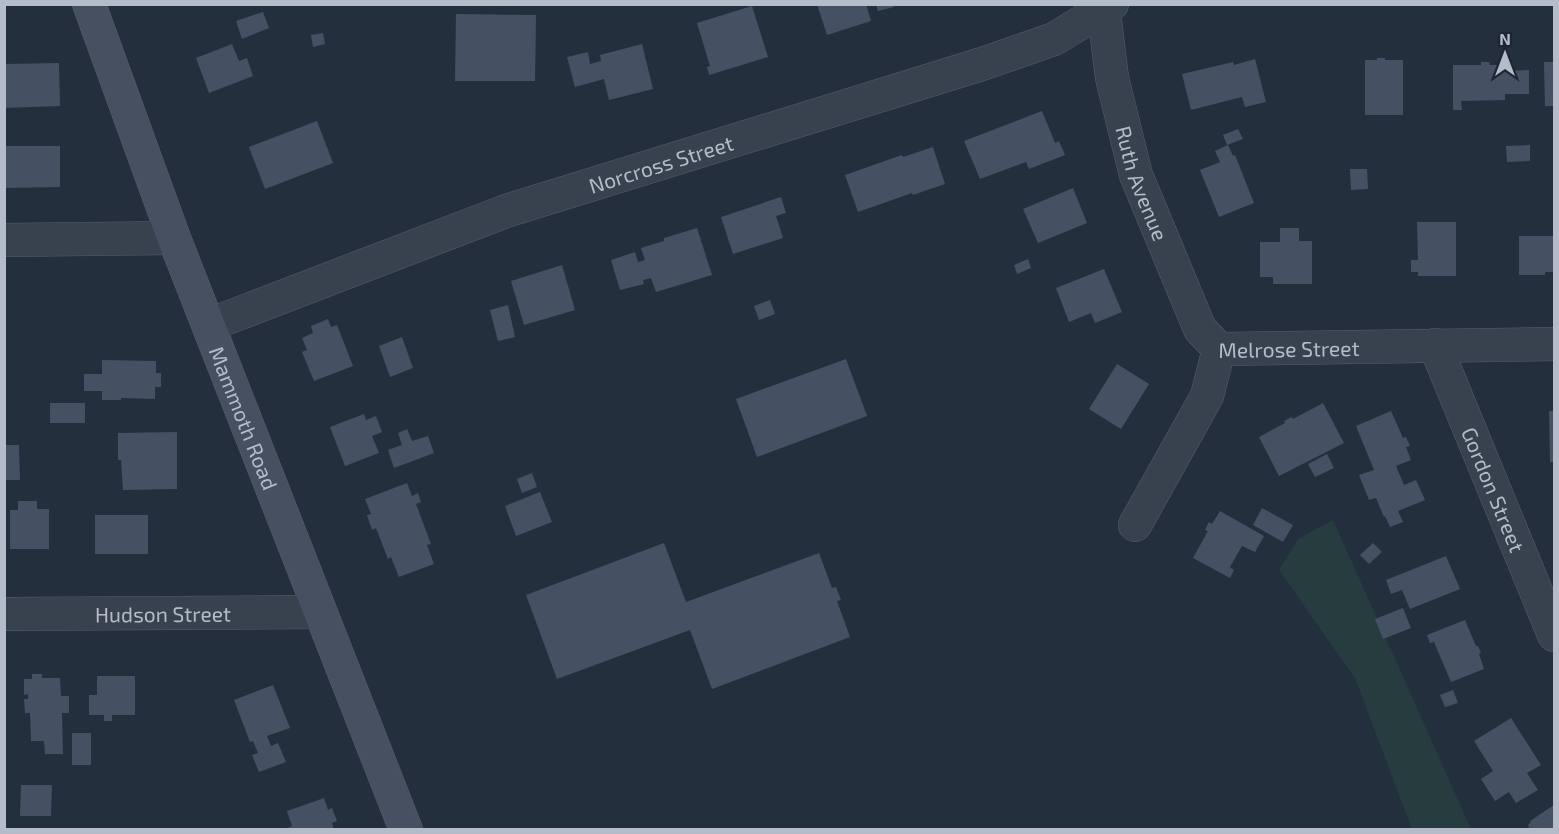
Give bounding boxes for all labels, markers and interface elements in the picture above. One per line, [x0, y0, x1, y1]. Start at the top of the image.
north arrow [1475, 24, 1535, 84]
text: N [1499, 29, 1511, 48]
street label: Ruth Avenue [1112, 123, 1174, 244]
street label: Norcross Street [585, 129, 736, 197]
street label: Melrose Street [1218, 334, 1360, 362]
street label: Mammoth Road [205, 342, 284, 493]
street label: Gordon Street [1457, 423, 1531, 555]
street label: Hudson Street [95, 600, 231, 626]

